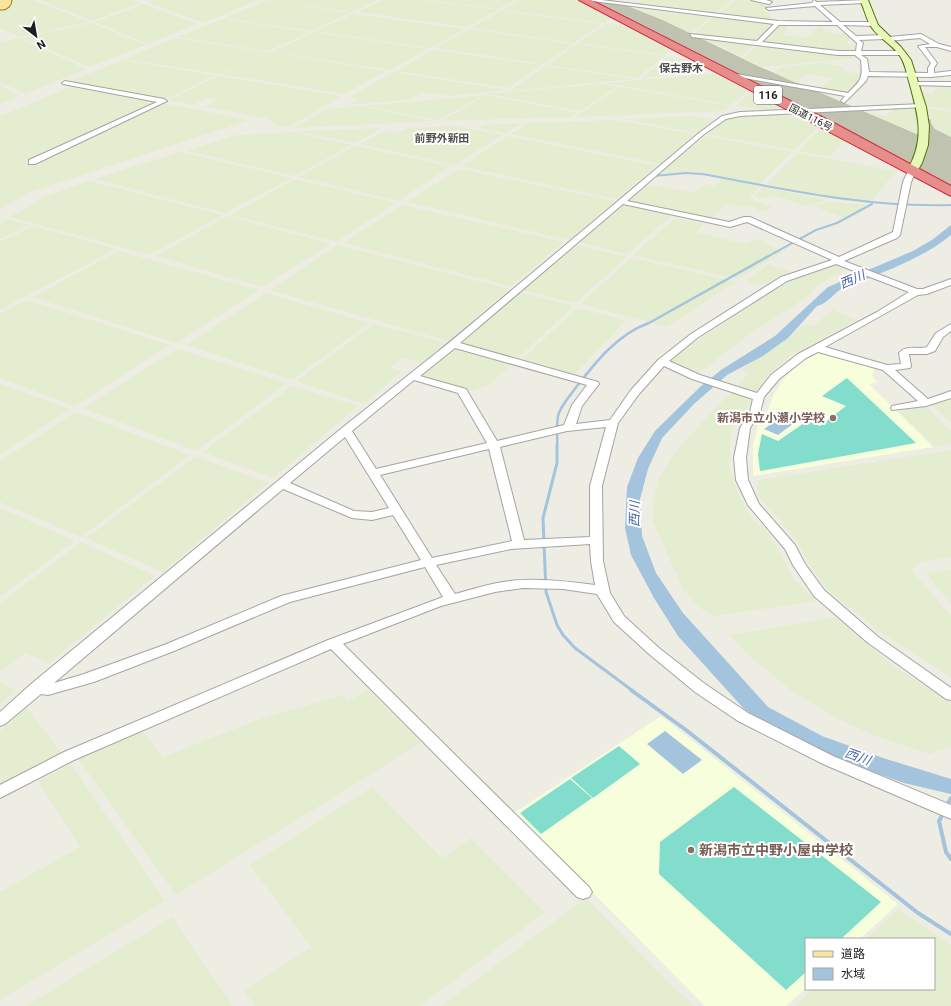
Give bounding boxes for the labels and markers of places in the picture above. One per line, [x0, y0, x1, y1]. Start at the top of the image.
place label: 新潟市立小瀬小学校 [717, 411, 825, 425]
marker: 新潟市立小瀬小学校 [828, 413, 838, 423]
place label: 新潟市立中野小屋中学校 [699, 842, 853, 858]
marker: 新潟市立中野小屋中学校 [686, 845, 696, 855]

